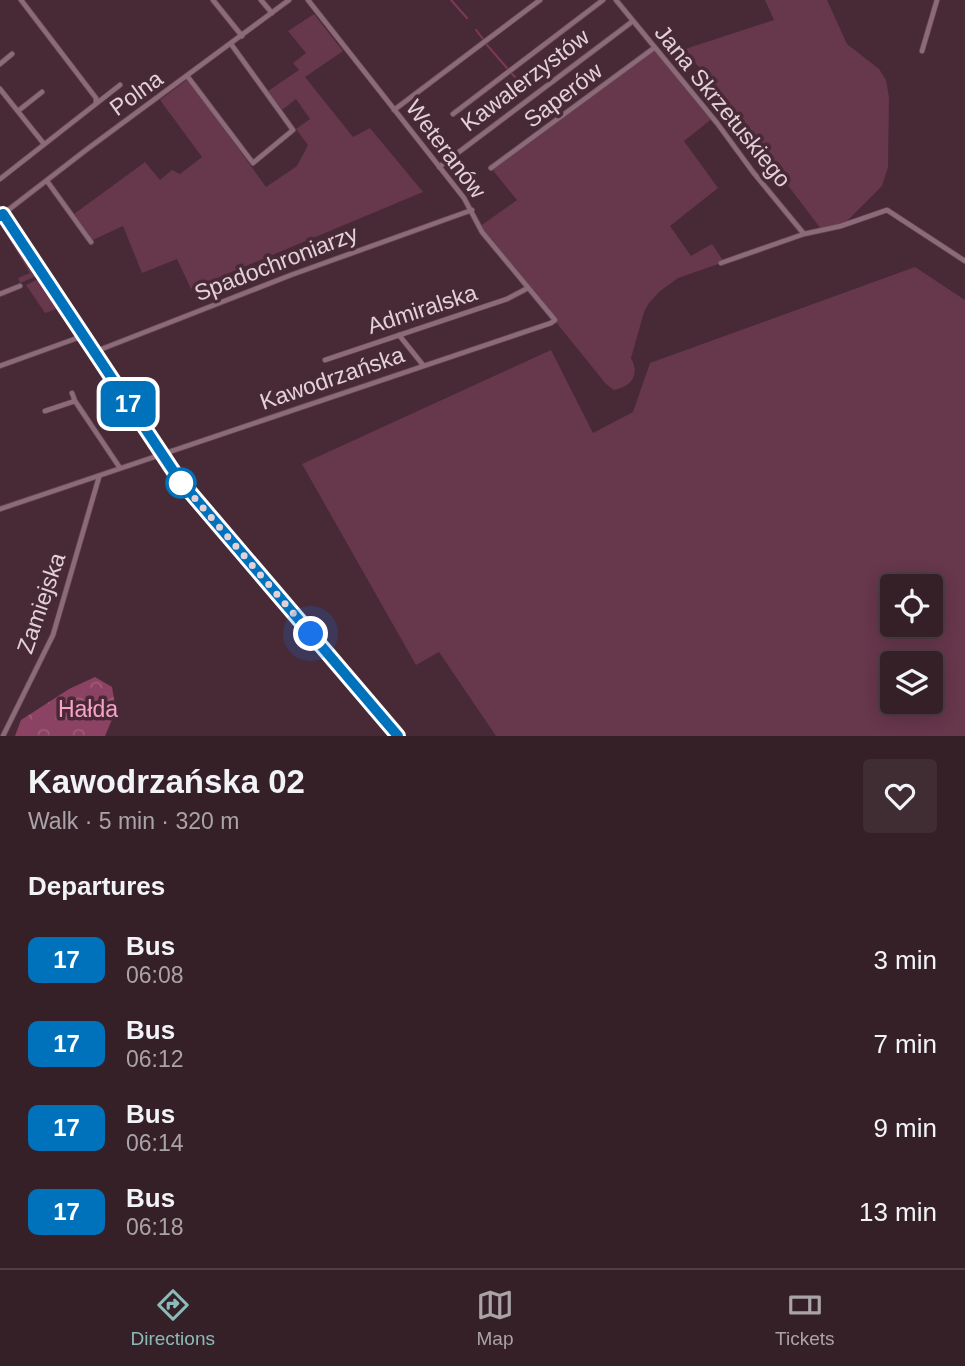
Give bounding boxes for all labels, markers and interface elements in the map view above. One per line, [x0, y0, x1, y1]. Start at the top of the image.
street label: Jana Skrzetuskiego [650, 20, 796, 192]
street label: Kawalerzystów [456, 23, 594, 137]
street label: Saperów [519, 57, 607, 133]
street label: Polna [105, 65, 168, 121]
street label: Weteranów [401, 95, 491, 203]
street label: Spadochroniarzy [191, 220, 362, 306]
street label: Admiralska [364, 279, 480, 339]
street label: Kawodrzańska [256, 341, 408, 415]
line badge: 17 [96, 381, 160, 427]
text: 17 [115, 390, 141, 417]
unlabelled marker [166, 468, 196, 498]
street label: Zamiejska [12, 549, 70, 657]
map controls [880, 574, 943, 714]
button: locate [880, 574, 943, 637]
your location [293, 616, 328, 651]
button: layers [880, 651, 943, 714]
park label: Hałda [58, 696, 118, 722]
button: heart [863, 759, 937, 833]
text: Kawodrzańska 02 [28, 763, 305, 800]
text: Walk · 5 min · 320 m [28, 808, 239, 834]
text: Departures [28, 871, 165, 901]
text: Bus [126, 931, 175, 961]
text: 3 min [873, 945, 937, 975]
text: 17 [53, 946, 80, 973]
text: 06:08 [126, 962, 184, 988]
text: Bus [126, 1015, 175, 1045]
text: 7 min [873, 1029, 937, 1059]
text: 17 [53, 1030, 80, 1057]
text: 06:12 [126, 1046, 184, 1072]
text: Bus [126, 1099, 175, 1129]
text: 9 min [873, 1113, 937, 1143]
text: 17 [53, 1114, 80, 1141]
text: 06:14 [126, 1130, 184, 1156]
text: Bus [126, 1183, 175, 1213]
text: 13 min [859, 1197, 937, 1227]
text: 17 [53, 1198, 80, 1225]
text: 06:18 [126, 1214, 184, 1240]
tab: Directions [131, 1286, 215, 1350]
tab: Map [476, 1286, 514, 1350]
tab: Tickets [775, 1286, 834, 1350]

